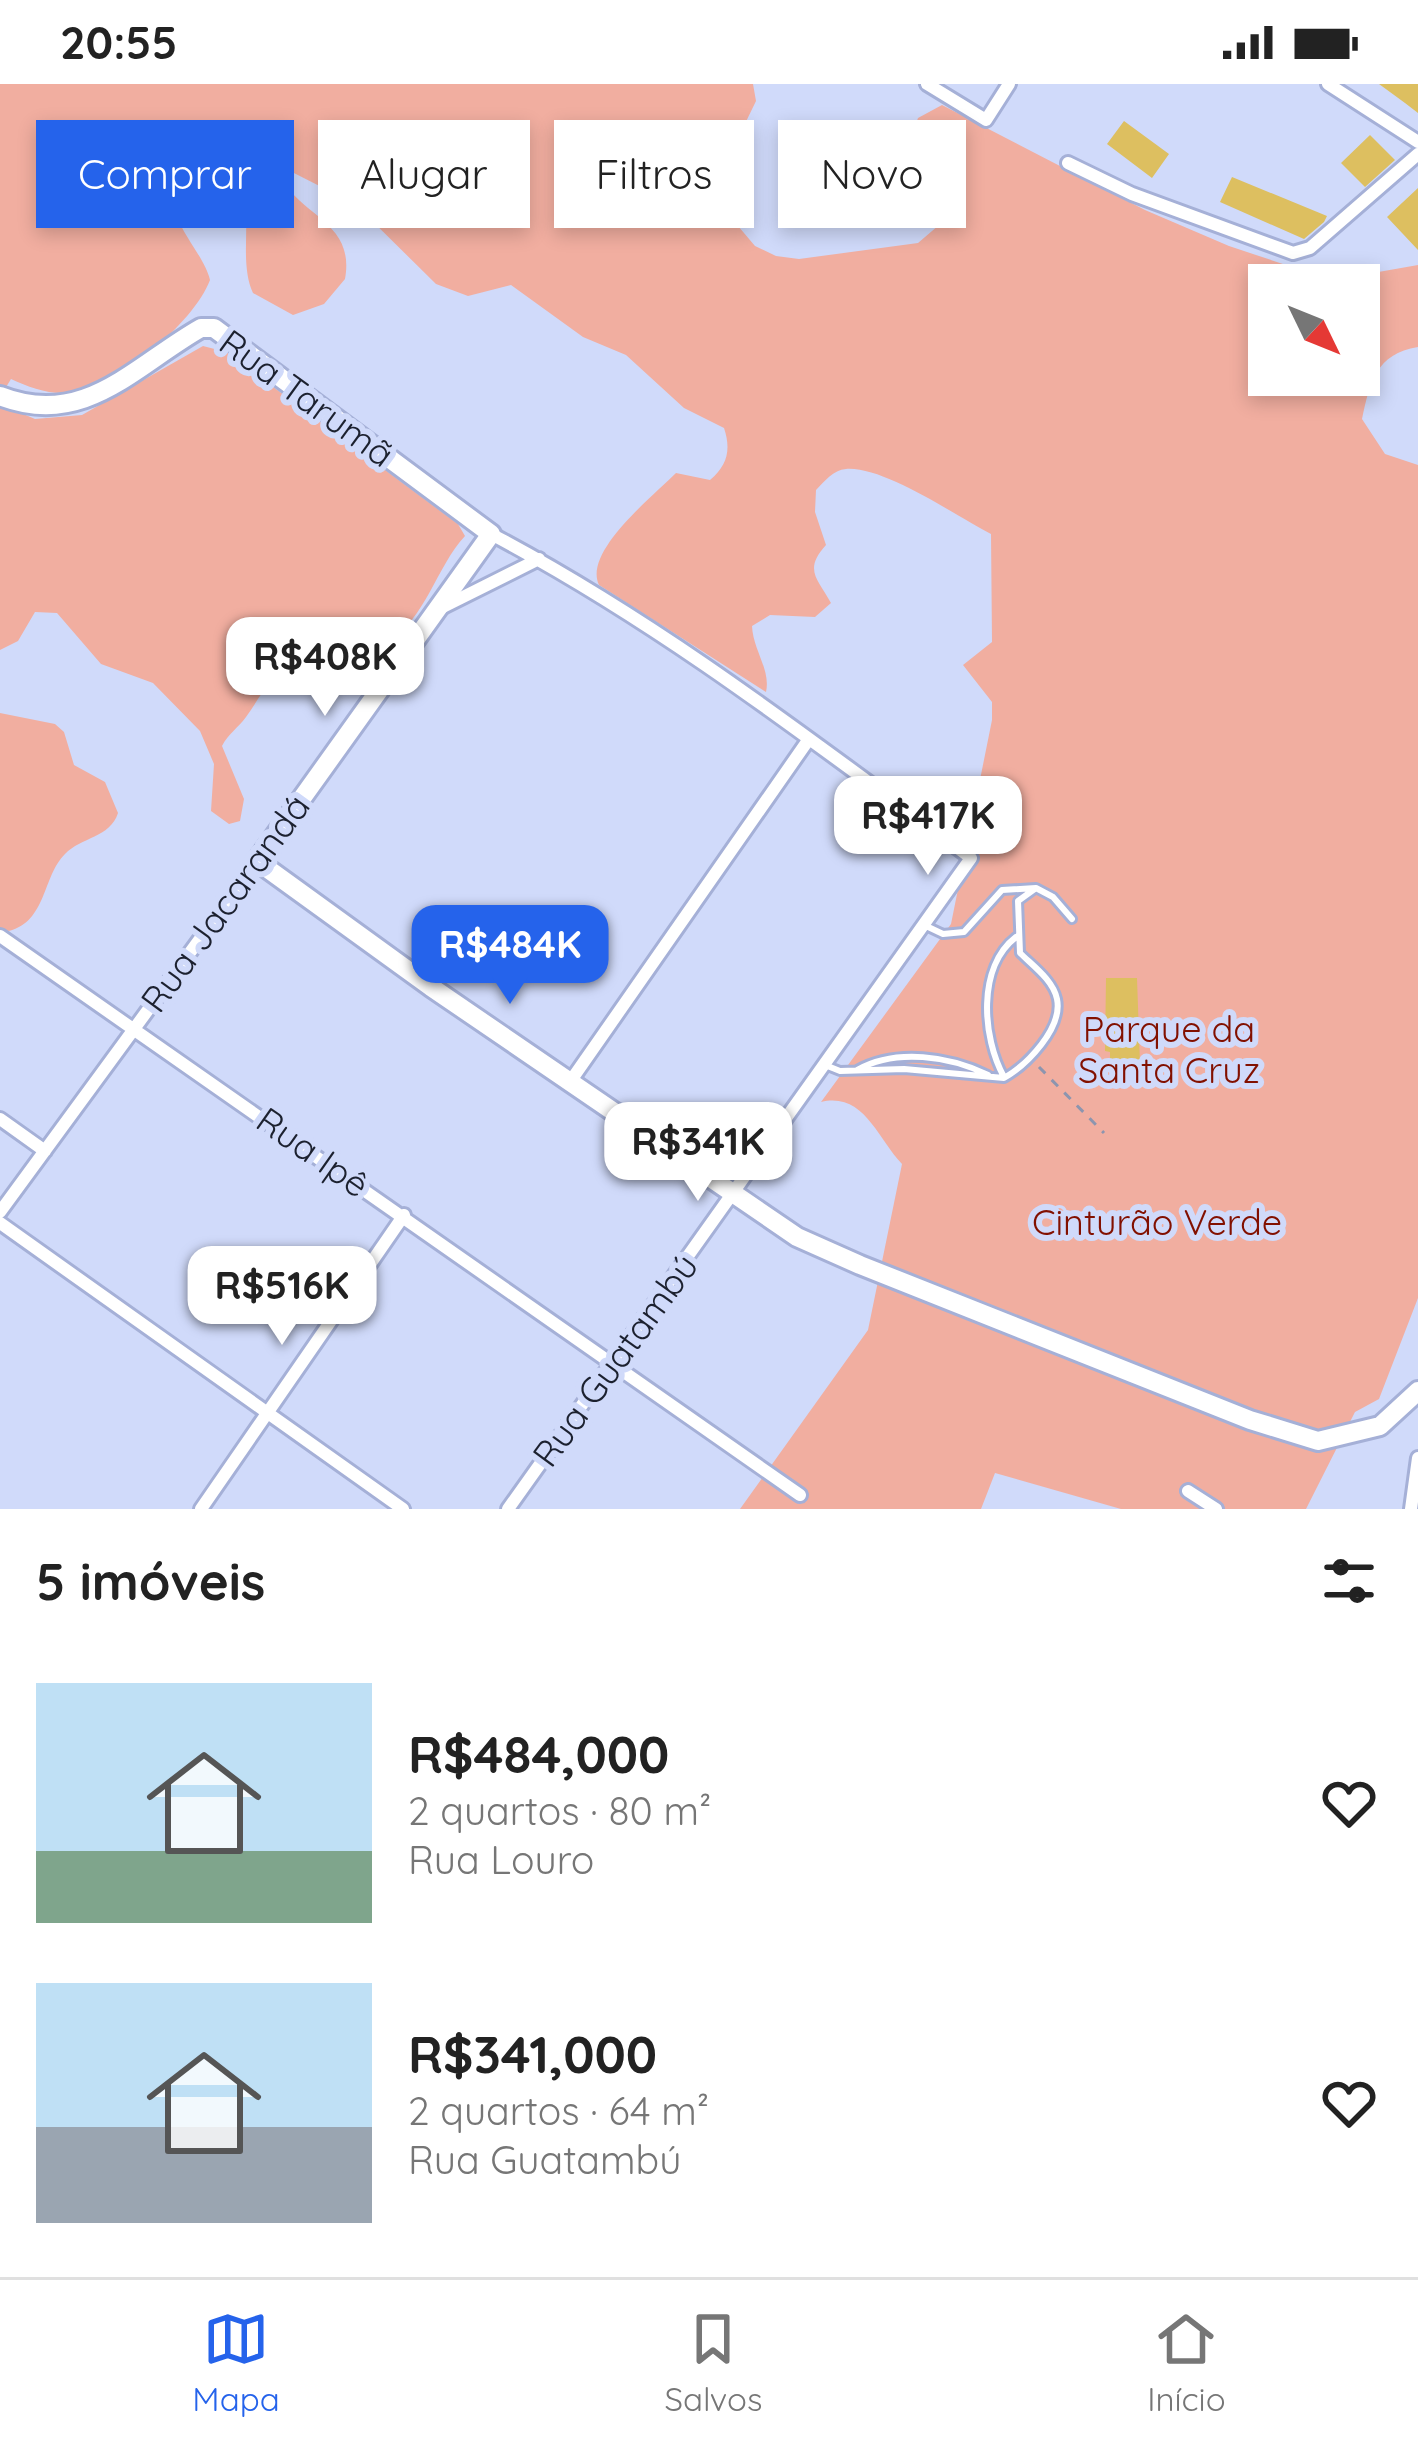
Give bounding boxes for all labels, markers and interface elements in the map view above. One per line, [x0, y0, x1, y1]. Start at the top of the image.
text: 20:55 [60, 14, 177, 70]
chip: Comprar [36, 120, 294, 228]
chip: Alugar [318, 120, 530, 228]
chip: Filtros [554, 120, 754, 228]
chip: Novo [778, 120, 966, 228]
north arrow [1248, 264, 1380, 396]
map controls [1248, 264, 1380, 396]
street label: Rua Tarumã [211, 319, 403, 476]
pin: R$408K [227, 617, 423, 719]
text: R$408K [253, 631, 397, 680]
pin: R$417K [830, 776, 1026, 878]
street label: Rua Jacarandá [130, 785, 319, 1020]
text: R$417K [861, 790, 995, 839]
pin: R$484K [412, 905, 608, 1007]
text: R$484K [439, 919, 581, 968]
park label: Parque da Santa Cruz [1078, 1006, 1260, 1092]
street label: Rua Ipê [248, 1097, 378, 1206]
pin: R$341K [600, 1102, 796, 1204]
text: R$341K [631, 1116, 765, 1165]
park label: Cinturão Verde [1032, 1199, 1282, 1244]
street label: Rua Guatambú [522, 1244, 707, 1475]
pin: R$516K [184, 1246, 380, 1348]
text: R$516K [215, 1260, 349, 1309]
icon: filters [1316, 1548, 1382, 1614]
text: 5 imóveis [36, 1549, 265, 1613]
text: R$484,000 [408, 1722, 669, 1786]
icon: home [132, 1731, 276, 1875]
icon: heart [1316, 1770, 1382, 1836]
text: 2 quartos · 80 m² [408, 1786, 711, 1835]
text: Rua Louro [408, 1835, 594, 1884]
text: R$341,000 [408, 2022, 657, 2086]
icon: home [132, 2031, 276, 2175]
icon: heart [1316, 2070, 1382, 2136]
text: 2 quartos · 64 m² [408, 2086, 709, 2135]
text: Rua Guatambú [408, 2135, 681, 2184]
tab: Mapa [192, 2306, 280, 2419]
tab: Salvos [664, 2306, 762, 2419]
tab: Início [1147, 2306, 1226, 2419]

